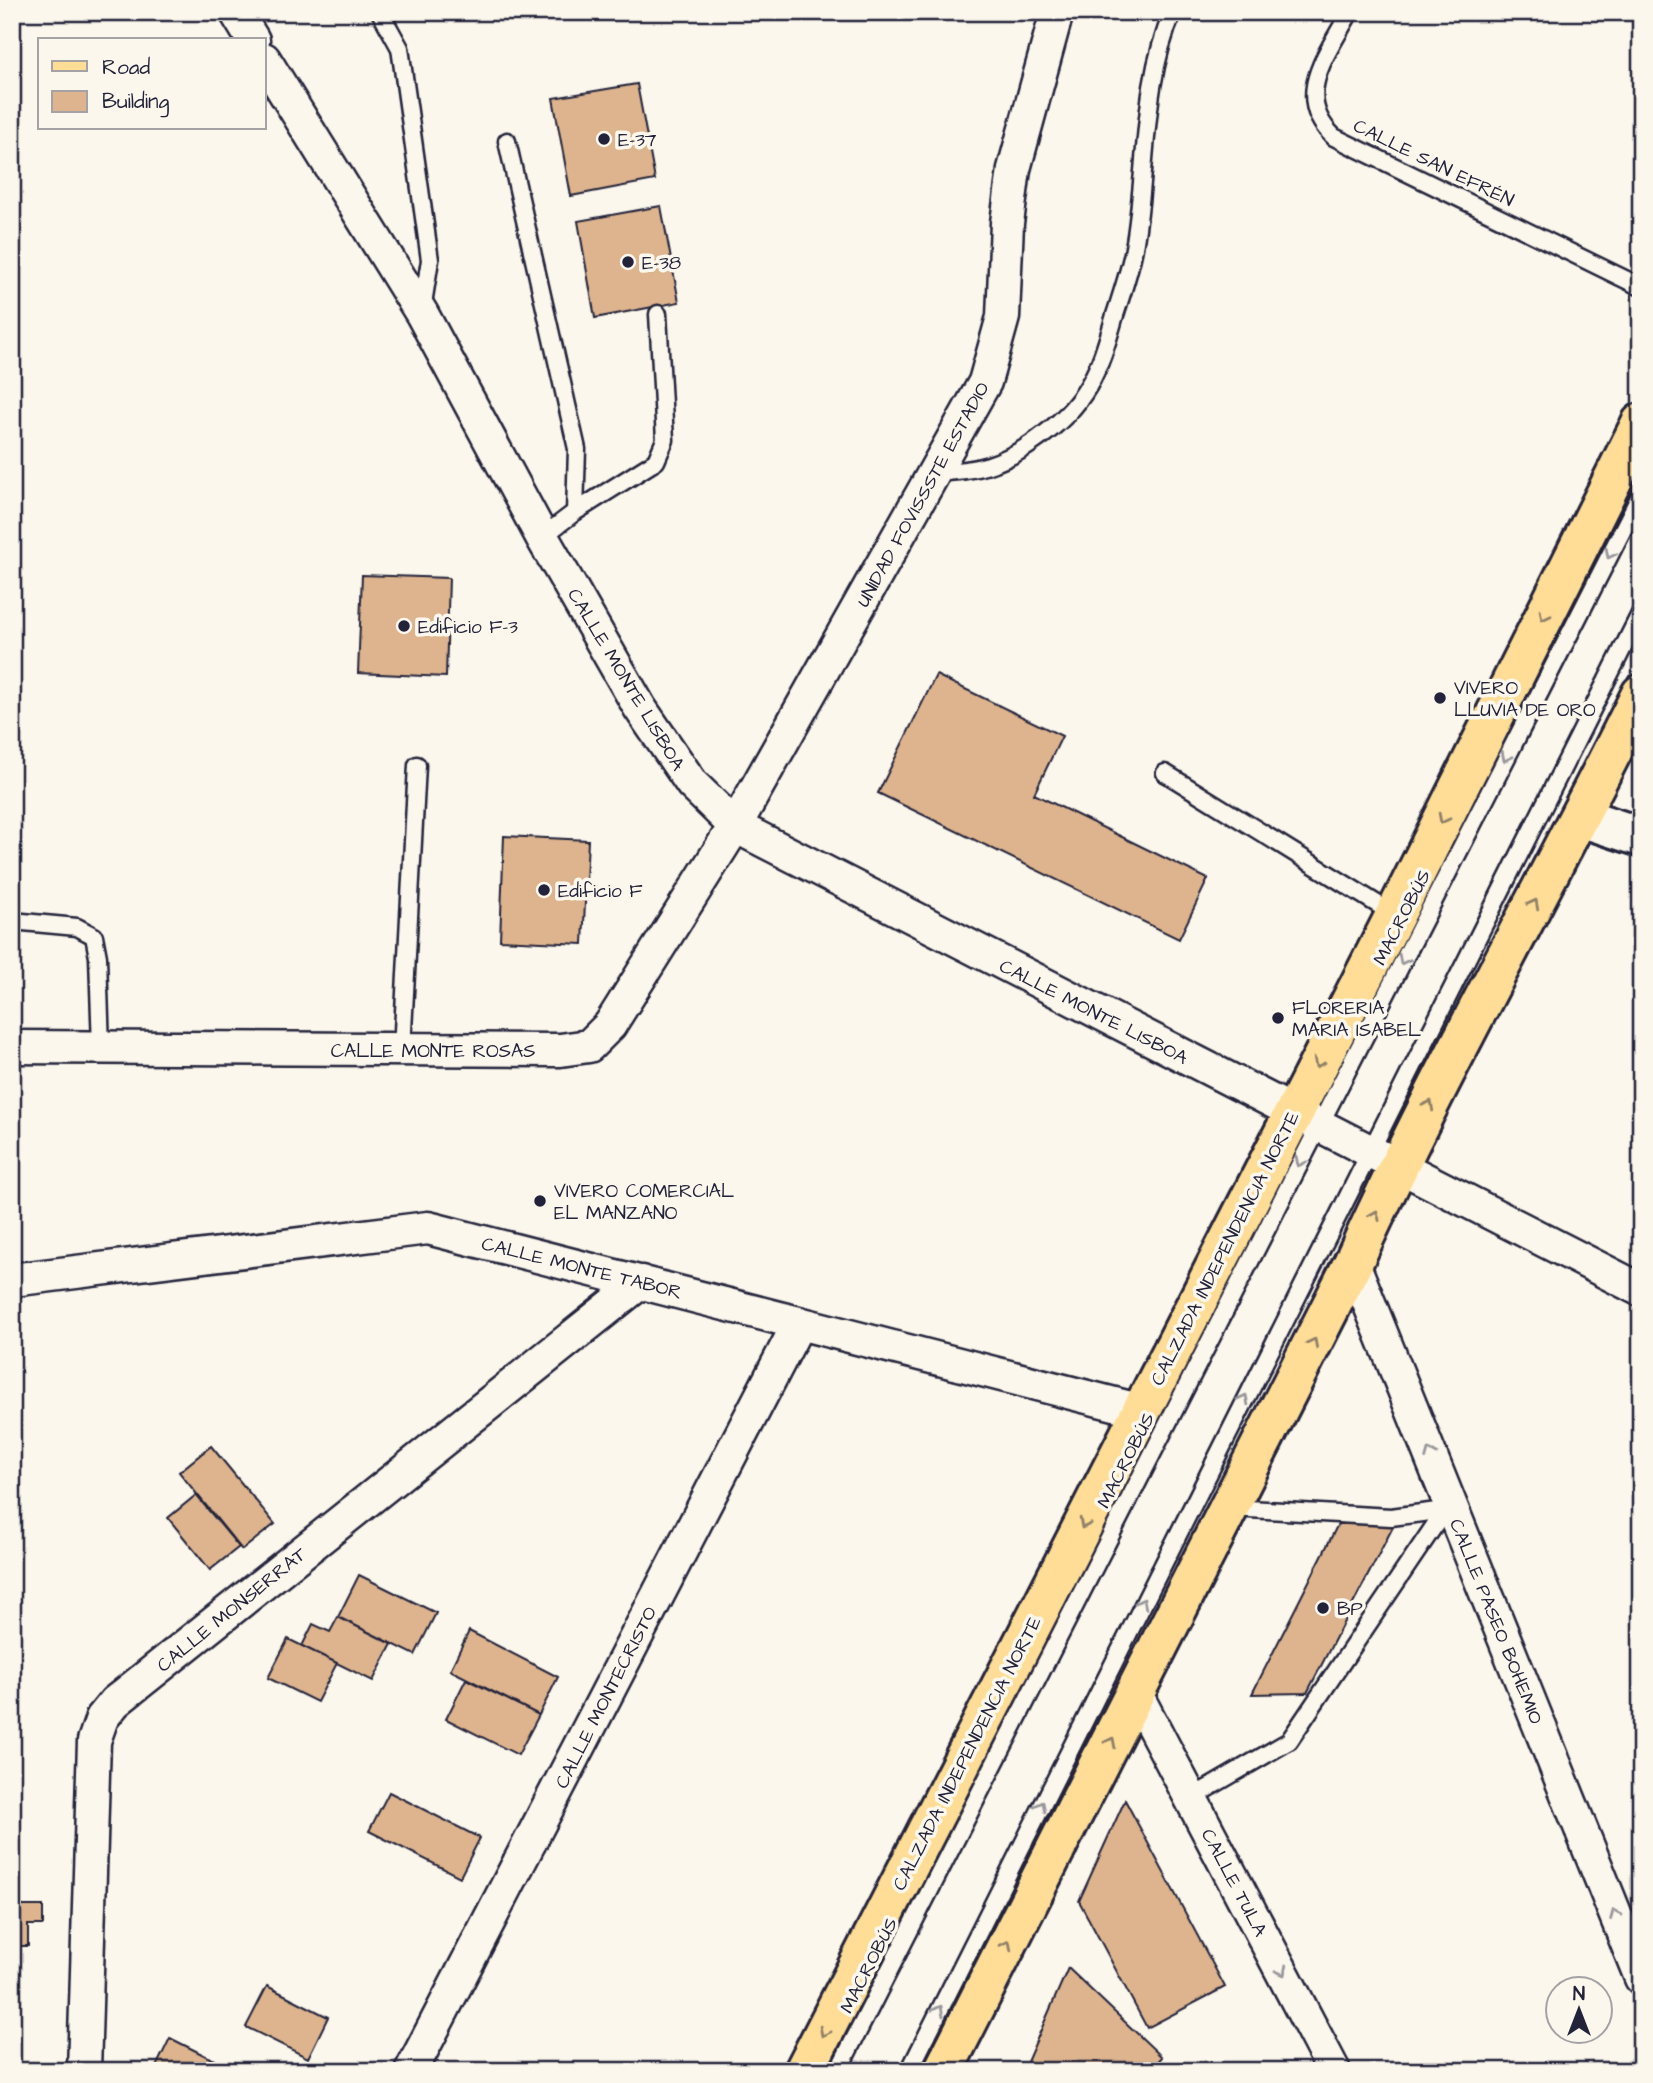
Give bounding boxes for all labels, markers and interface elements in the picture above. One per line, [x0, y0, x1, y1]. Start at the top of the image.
legend [38, 38, 266, 130]
text: Road [102, 53, 150, 82]
text: Building [102, 87, 170, 118]
street label: CALLE SAN EFRÉN [1348, 113, 1518, 214]
place label: E-37 [618, 127, 657, 154]
marker: E-37 [596, 131, 612, 147]
place label: E-38 [642, 250, 681, 277]
marker: E-38 [620, 254, 636, 270]
street label: UNIDAD FOVISSSTE ESTADIO [850, 377, 997, 612]
one-way arrow [1604, 547, 1618, 559]
street label: CALLE MONTE LISBOA [560, 583, 691, 776]
one-way arrow [1539, 609, 1553, 621]
place label: Edificio F-3 [418, 614, 518, 641]
marker: Edificio F-3 [396, 618, 412, 634]
place label: VIVERO LLUVIA DE ORO [1454, 675, 1596, 724]
marker: VIVERO LLUVIA DE ORO [1432, 690, 1448, 706]
one-way arrow [1501, 750, 1515, 762]
one-way arrow [1437, 812, 1451, 824]
street label: MACROBÚS [1367, 865, 1438, 970]
place label: Edificio F [558, 878, 642, 905]
marker: Edificio F [536, 882, 552, 898]
one-way arrow [1526, 899, 1540, 911]
street label: CALLE MONTE LISBOA [994, 953, 1192, 1072]
one-way arrow [1398, 953, 1412, 965]
place label: FLORERIA MARIA ISABEL [1292, 995, 1421, 1044]
marker: FLORERIA MARIA ISABEL [1270, 1010, 1286, 1026]
street label: CALLE MONTE ROSAS [331, 1038, 535, 1065]
one-way arrow [1313, 1055, 1327, 1068]
one-way arrow [1421, 1100, 1434, 1113]
street label: CALZADA INDEPENDENCIA NORTE [1144, 1107, 1306, 1390]
one-way arrow [1294, 1155, 1308, 1168]
place label: VIVERO COMERCIAL EL MANZANO [554, 1178, 734, 1227]
marker: VIVERO COMERCIAL EL MANZANO [532, 1193, 548, 1209]
one-way arrow [1367, 1209, 1381, 1222]
street label: CALLE MONTE TABOR [479, 1230, 685, 1306]
one-way arrow [1305, 1337, 1319, 1350]
one-way arrow [1236, 1394, 1250, 1406]
street label: MACROBÚS [1091, 1408, 1162, 1513]
one-way arrow [1424, 1448, 1438, 1460]
street label: CALLE PASEO BOHEMIO [1442, 1515, 1549, 1728]
one-way arrow [1078, 1517, 1092, 1529]
street label: CALLE MONSERRAT [151, 1541, 313, 1679]
place label: BP [1337, 1596, 1363, 1623]
one-way arrow [1134, 1598, 1148, 1610]
marker: BP [1315, 1600, 1331, 1616]
street label: CALLE MONTECRISTO [549, 1602, 664, 1793]
street label: CALZADA INDEPENDENCIA NORTE [886, 1612, 1048, 1895]
one-way arrow [1103, 1737, 1117, 1749]
one-way arrow [1032, 1801, 1046, 1813]
street label: CALLE TULA [1194, 1824, 1273, 1941]
one-way arrow [1610, 1909, 1624, 1921]
street label: MACROBÚS [834, 1913, 905, 2018]
one-way arrow [999, 1940, 1013, 1952]
one-way arrow [1273, 1964, 1287, 1976]
north arrow [1544, 1974, 1614, 2044]
text: N [1573, 1981, 1585, 2008]
one-way arrow [931, 2005, 945, 2017]
one-way arrow [818, 2025, 832, 2037]

